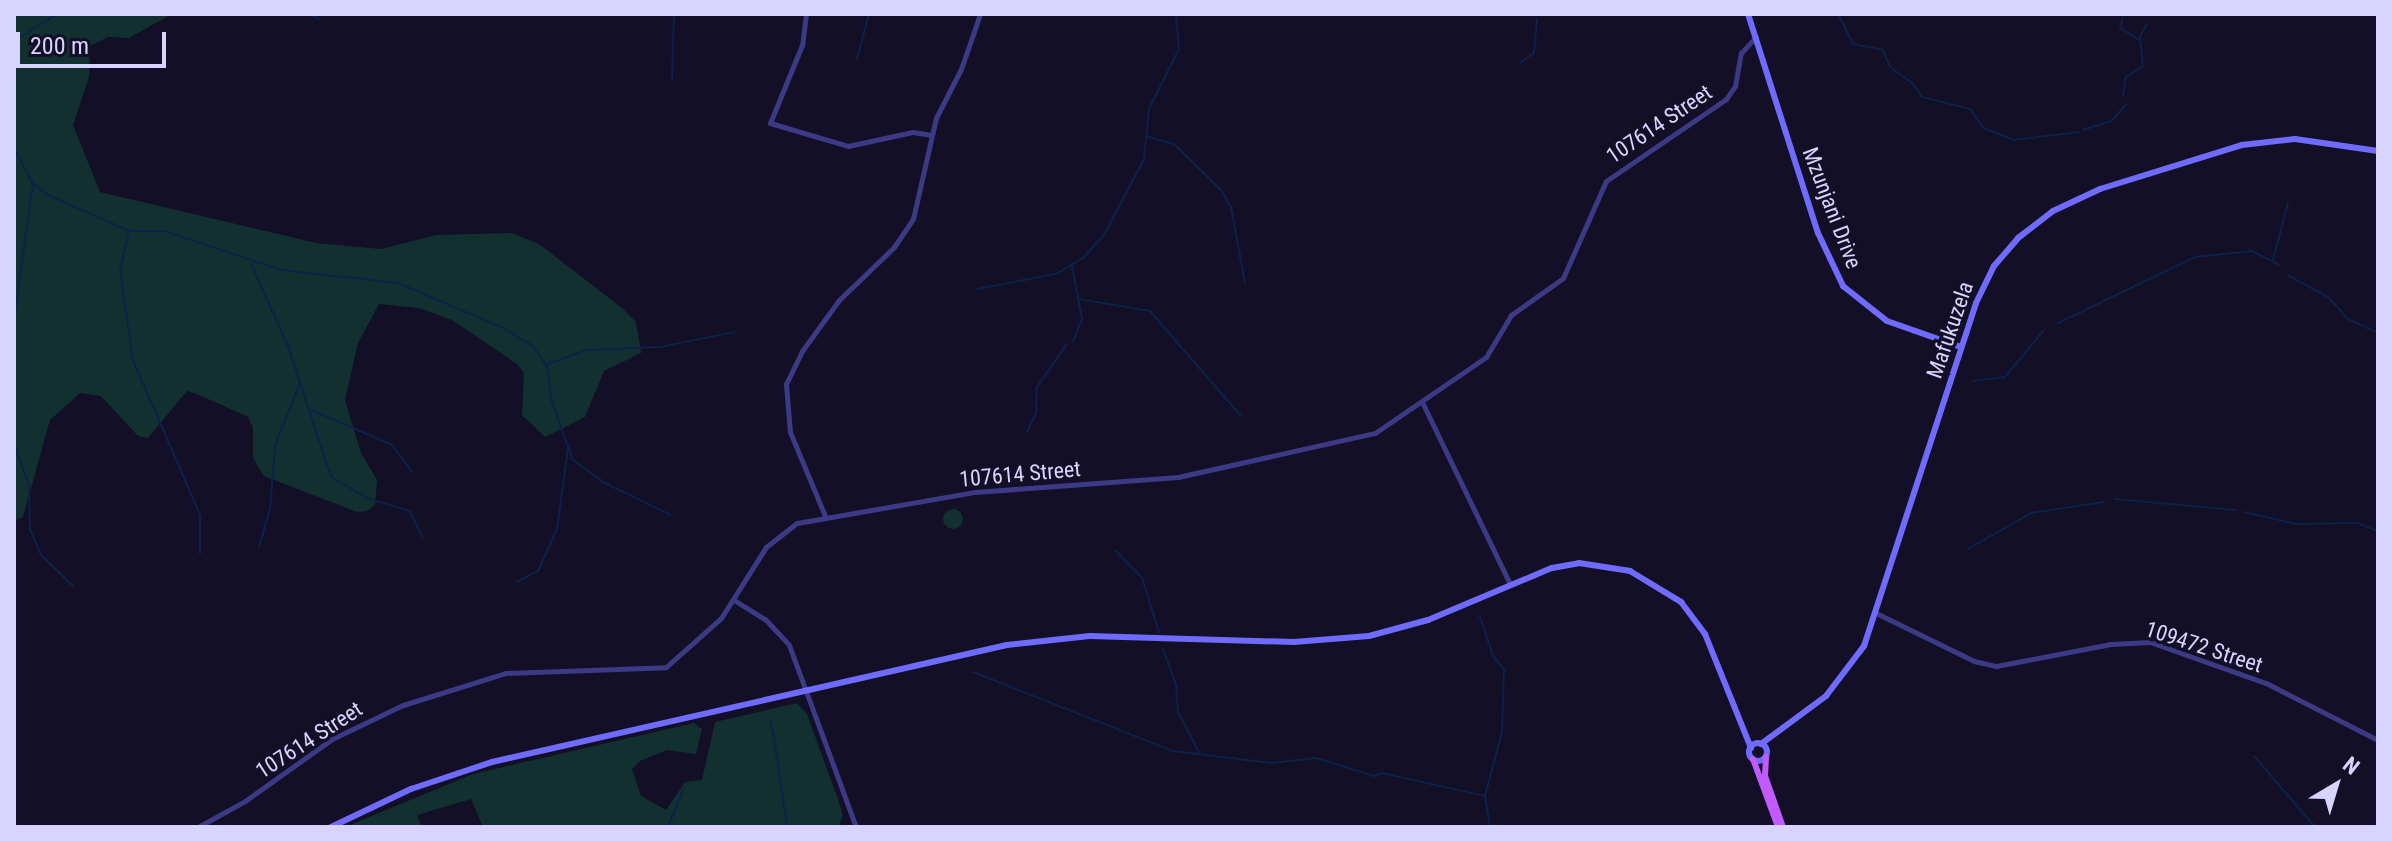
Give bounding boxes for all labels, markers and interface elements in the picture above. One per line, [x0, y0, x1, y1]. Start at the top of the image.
scale bar [20, 16, 170, 66]
text: 200 m [30, 32, 89, 60]
street label: 107614 Street [1601, 79, 1717, 169]
street label: Mzunjani Drive [1797, 144, 1867, 272]
street label: Mafukuzela [1921, 278, 1979, 382]
street label: 107614 Street [958, 456, 1082, 492]
street label: 109472 Street [2142, 616, 2266, 678]
street label: 107614 Street [251, 696, 367, 784]
north arrow [2296, 745, 2376, 825]
text: N [2338, 752, 2364, 780]

